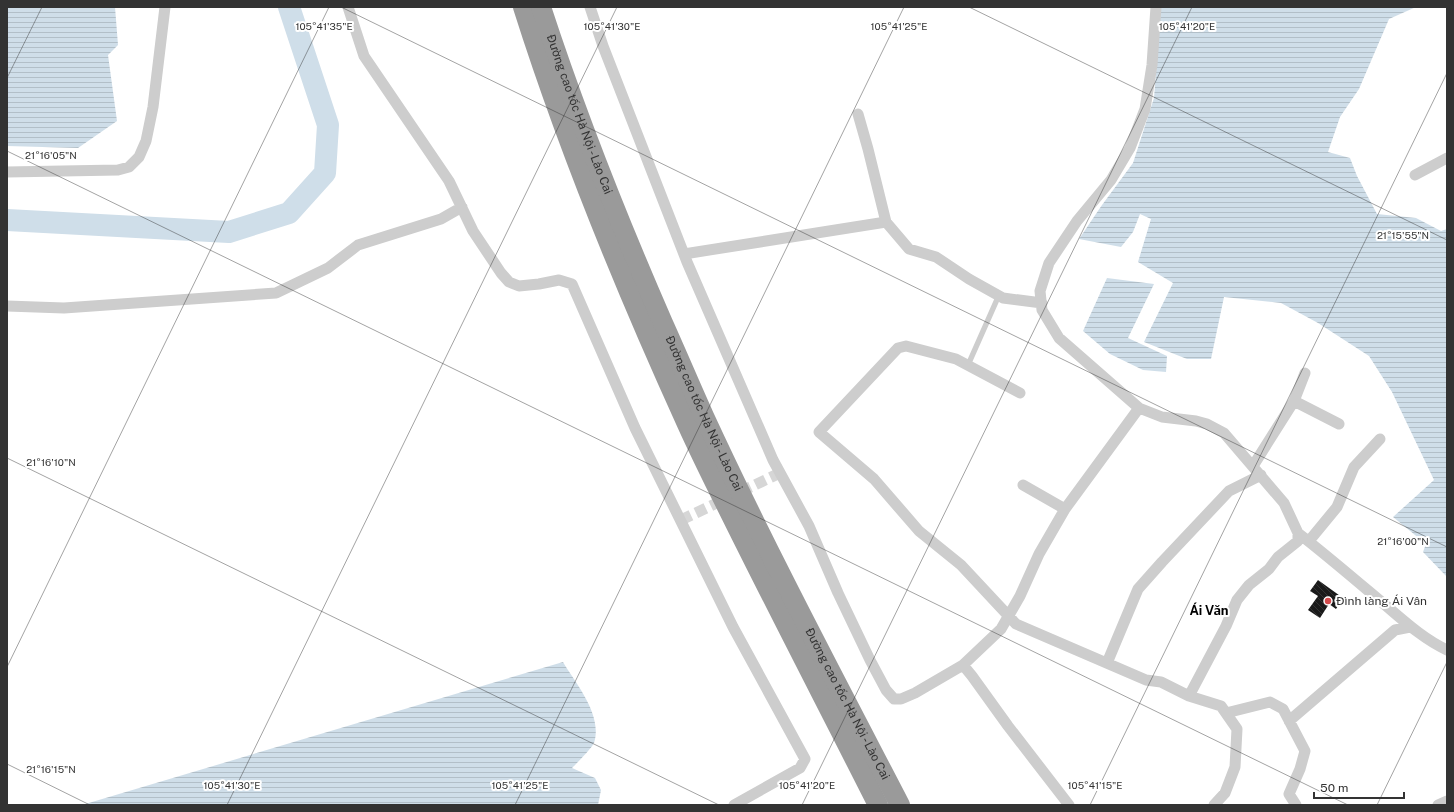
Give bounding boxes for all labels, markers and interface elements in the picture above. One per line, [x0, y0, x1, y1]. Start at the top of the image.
text: 105°41'35"E [295, 20, 353, 32]
text: 105°41'30"E [584, 20, 640, 32]
text: 105°41'25"E [871, 20, 927, 32]
text: 105°41'20"E [1159, 20, 1215, 32]
street label: Đường cao tốc Hà Nội - Lào Cai [544, 33, 615, 196]
text: 21°16'05"N [25, 149, 77, 161]
text: 21°15'55"N [1377, 229, 1429, 241]
street label: Đường cao tốc Hà Nội - Lào Cai [663, 333, 745, 493]
text: 21°16'10"N [26, 456, 76, 468]
text: 21°16'00"N [1377, 535, 1429, 547]
place label: Đình làng Ái Vân [1336, 594, 1427, 608]
marker: Đình làng Ái Vân [1323, 596, 1333, 606]
district label: Ái Văn [1189, 602, 1229, 618]
street label: Đường cao tốc Hà Nội - Lào Cai [802, 625, 893, 782]
text: 21°16'15"N [26, 763, 76, 775]
scale bar [1314, 774, 1404, 800]
text: 105°41'30"E [204, 779, 260, 791]
text: 105°41'25"E [492, 779, 548, 791]
text: 105°41'20"E [779, 779, 835, 791]
text: 105°41'15"E [1068, 779, 1123, 791]
text: 50 m [1320, 781, 1348, 795]

